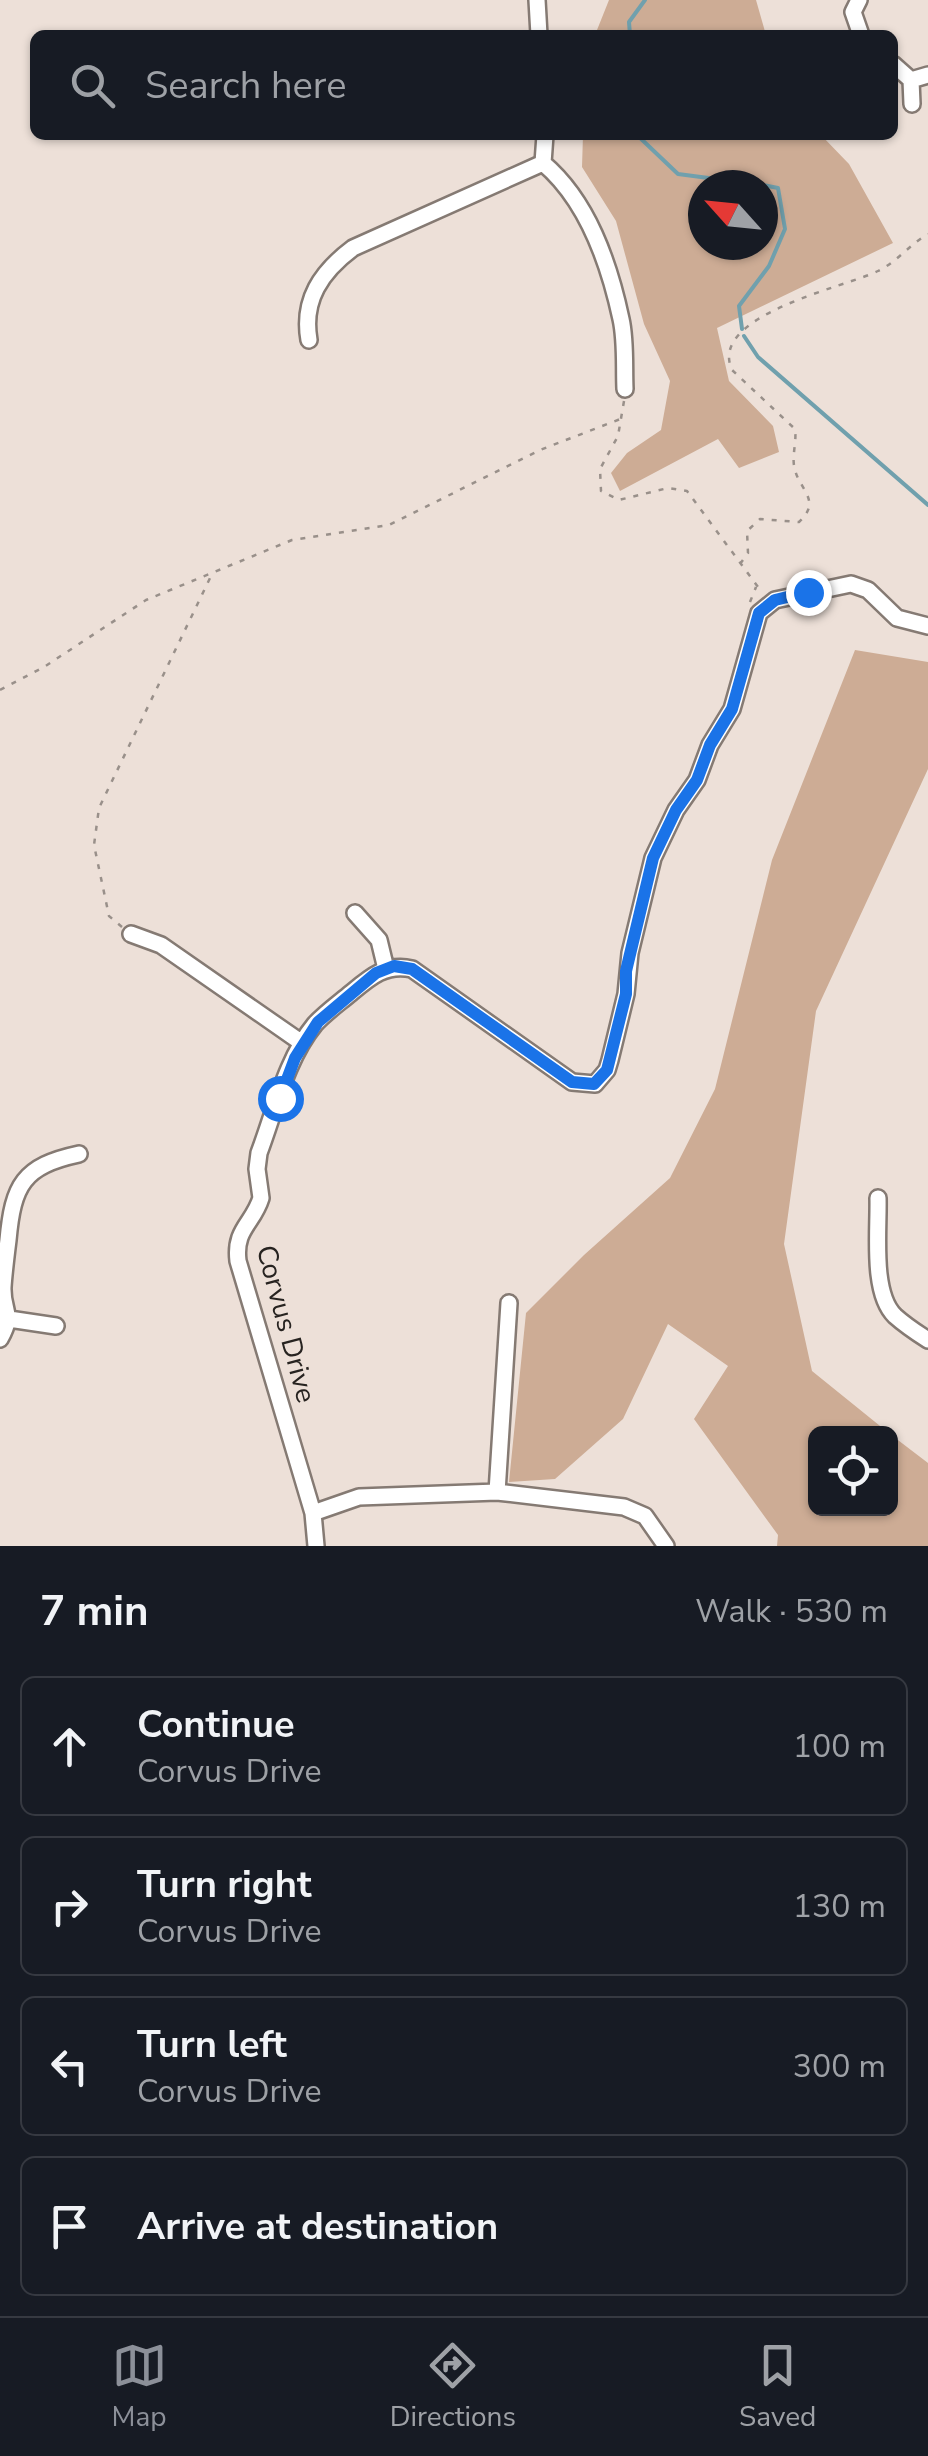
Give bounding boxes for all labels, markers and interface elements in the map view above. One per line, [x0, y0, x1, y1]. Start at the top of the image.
search box [30, 30, 898, 140]
icon: search [65, 58, 120, 113]
text: Search here [145, 60, 346, 111]
north arrow [688, 170, 778, 260]
route end [786, 570, 832, 616]
route start [258, 1076, 304, 1122]
street label: Corvus Drive [247, 1241, 325, 1407]
map controls [808, 1426, 898, 1516]
button: locate [808, 1426, 898, 1516]
text: 7 min [40, 1583, 149, 1640]
text: Walk · 530 m [695, 1590, 888, 1633]
text: Continue [137, 1699, 295, 1750]
icon: ahead [42, 1719, 97, 1774]
text: 100 m [793, 1725, 886, 1768]
text: Corvus Drive [137, 1750, 322, 1793]
text: Turn right [137, 1859, 312, 1910]
icon: right [42, 1879, 97, 1934]
text: 130 m [793, 1885, 886, 1928]
text: Corvus Drive [137, 1910, 322, 1953]
text: Turn left [137, 2019, 287, 2070]
icon: left [42, 2039, 97, 2094]
text: 300 m [793, 2045, 886, 2088]
text: Corvus Drive [137, 2070, 322, 2113]
icon: arrive [42, 2199, 97, 2254]
text: Arrive at destination [137, 2201, 498, 2252]
tab: Map [112, 2338, 167, 2436]
tab: Directions [390, 2338, 516, 2436]
tab: Saved [739, 2338, 816, 2436]

